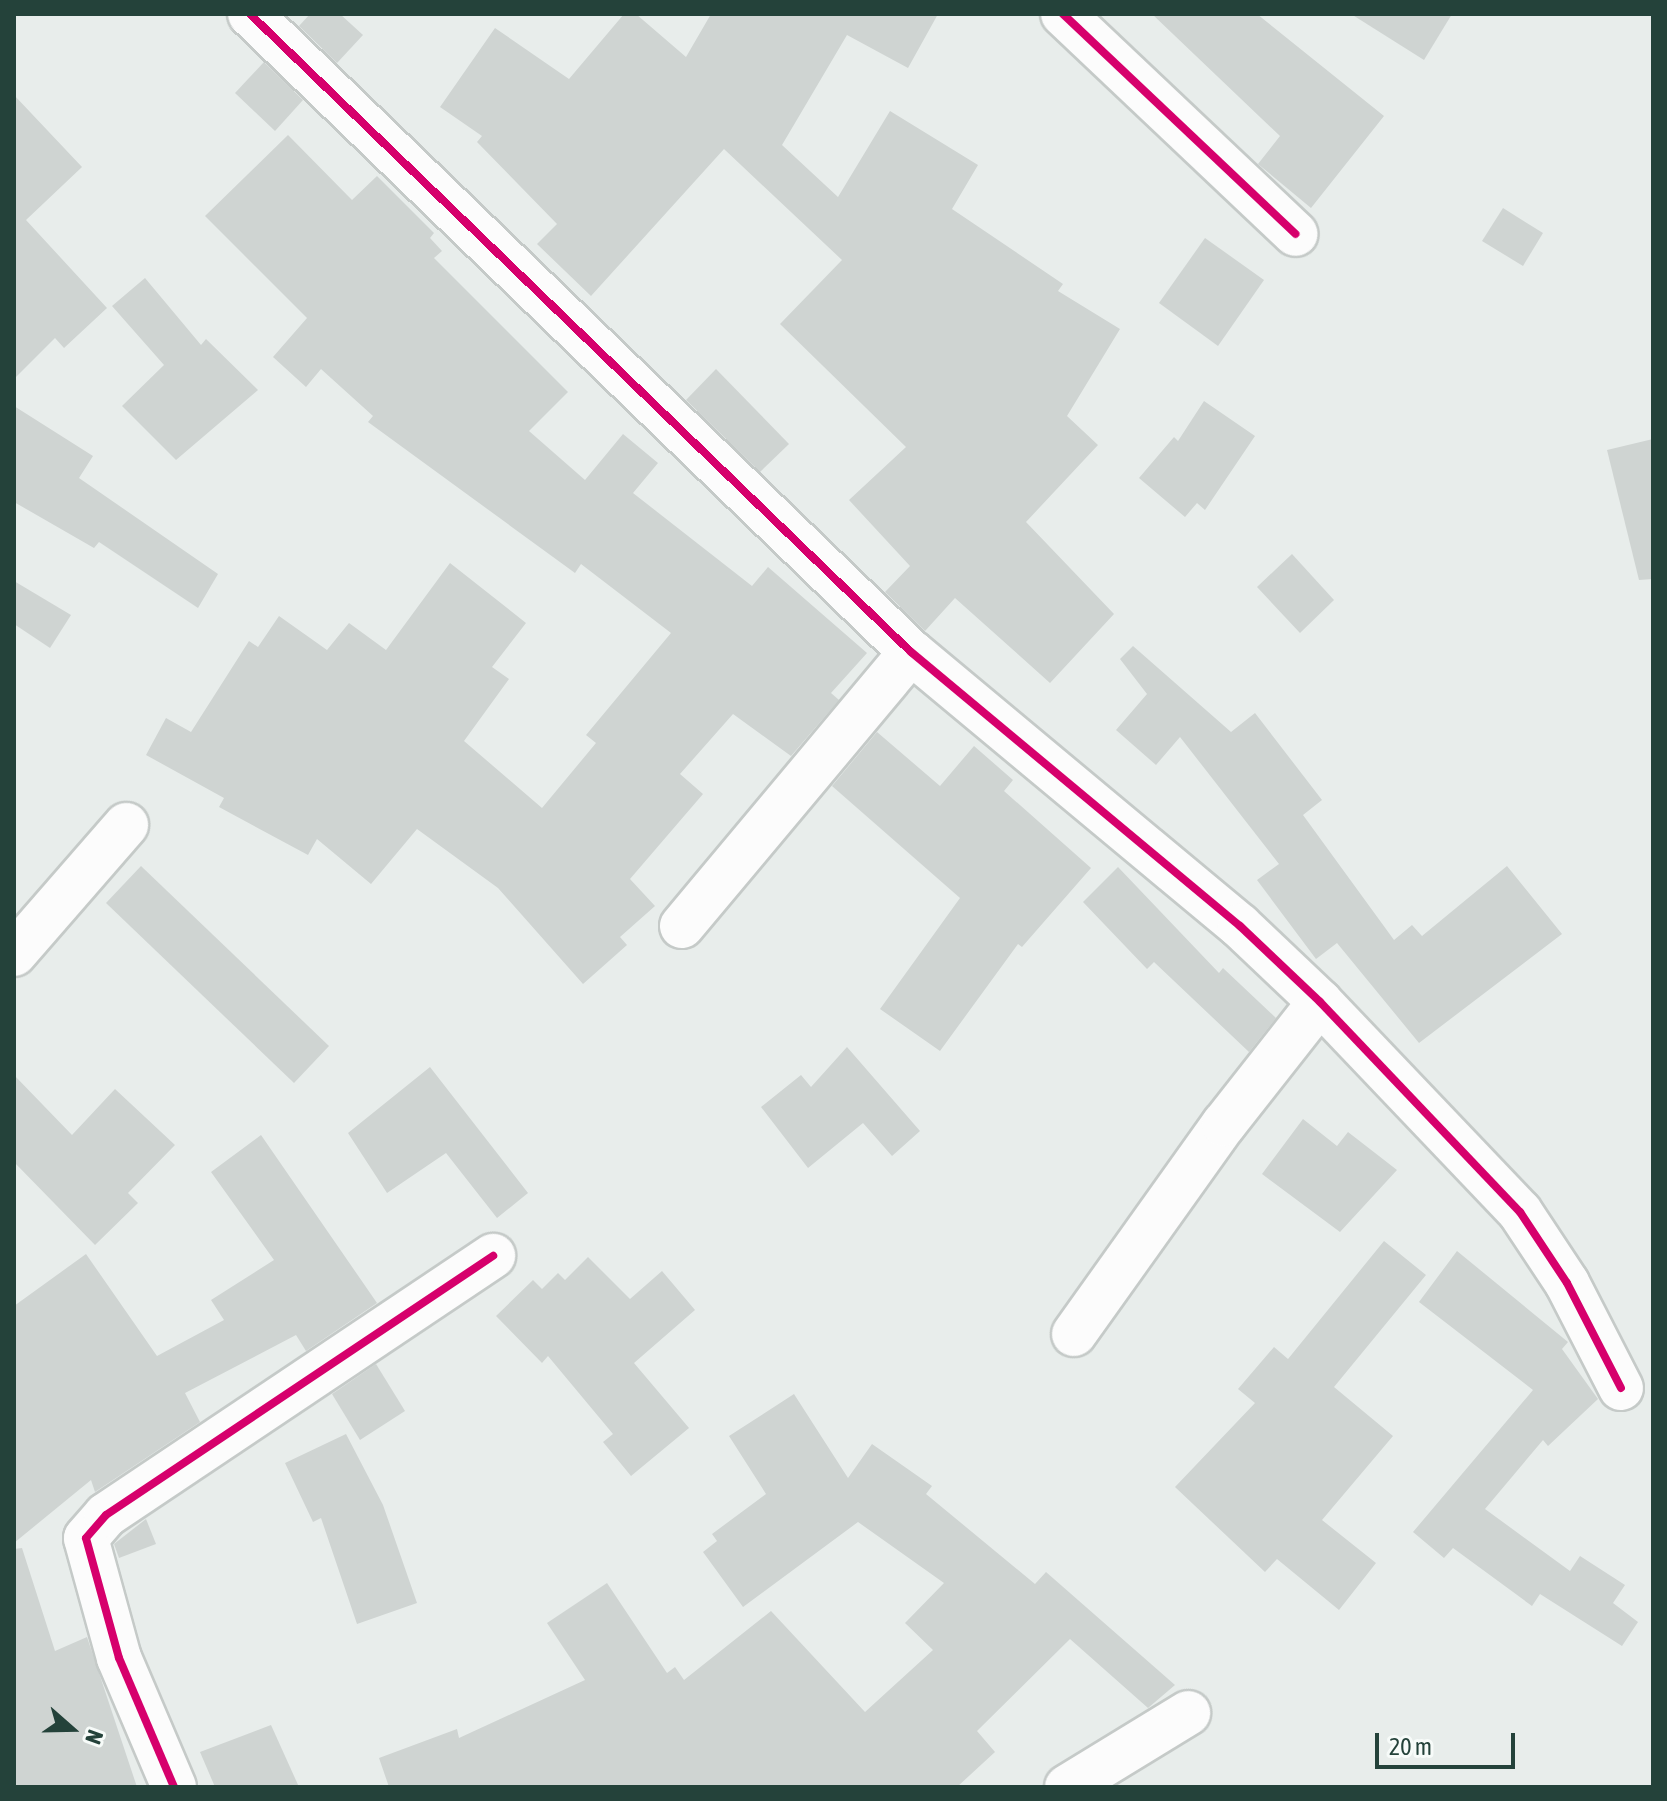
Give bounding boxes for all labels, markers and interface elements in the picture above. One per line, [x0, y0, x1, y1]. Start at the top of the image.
north arrow [32, 1689, 112, 1769]
scale bar [1379, 1717, 1519, 1767]
text: N [80, 1727, 109, 1748]
text: 20 m [1389, 1733, 1432, 1760]

